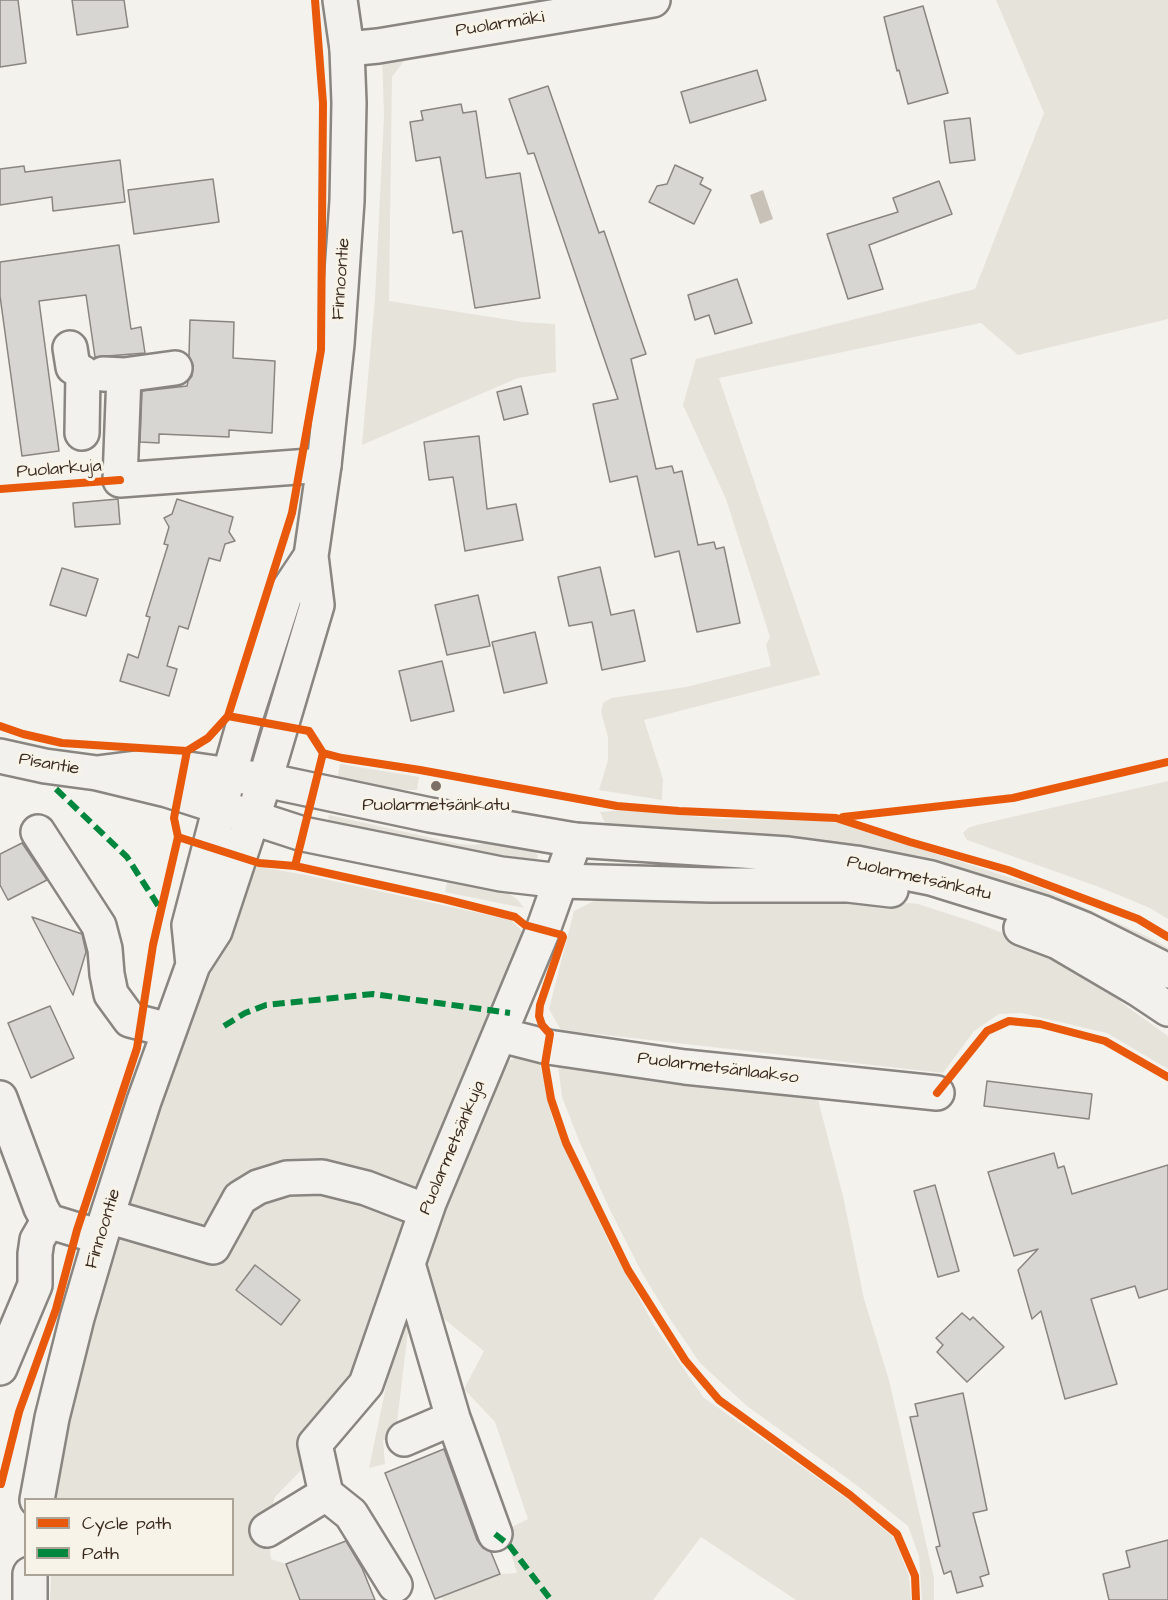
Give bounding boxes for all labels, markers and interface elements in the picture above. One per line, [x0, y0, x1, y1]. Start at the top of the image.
street label: Puolarmäki [454, 7, 546, 43]
street label: Finnoontie [328, 237, 356, 321]
street label: Puolarkuja [16, 456, 102, 484]
street label: Pisantie [17, 749, 81, 781]
marker: Puolarmetsänkatu [429, 779, 443, 793]
place label: Puolarmetsänkatu [362, 795, 510, 817]
street label: Puolarmetsänkatu [845, 852, 993, 906]
street label: Puolarmetsänlaakso [636, 1048, 800, 1090]
street label: Puolarmetsänkuja [415, 1078, 491, 1218]
street label: Finnoontie [82, 1187, 126, 1271]
legend [24, 1498, 234, 1576]
text: Cycle path [82, 1511, 171, 1536]
text: Path [82, 1541, 119, 1566]

